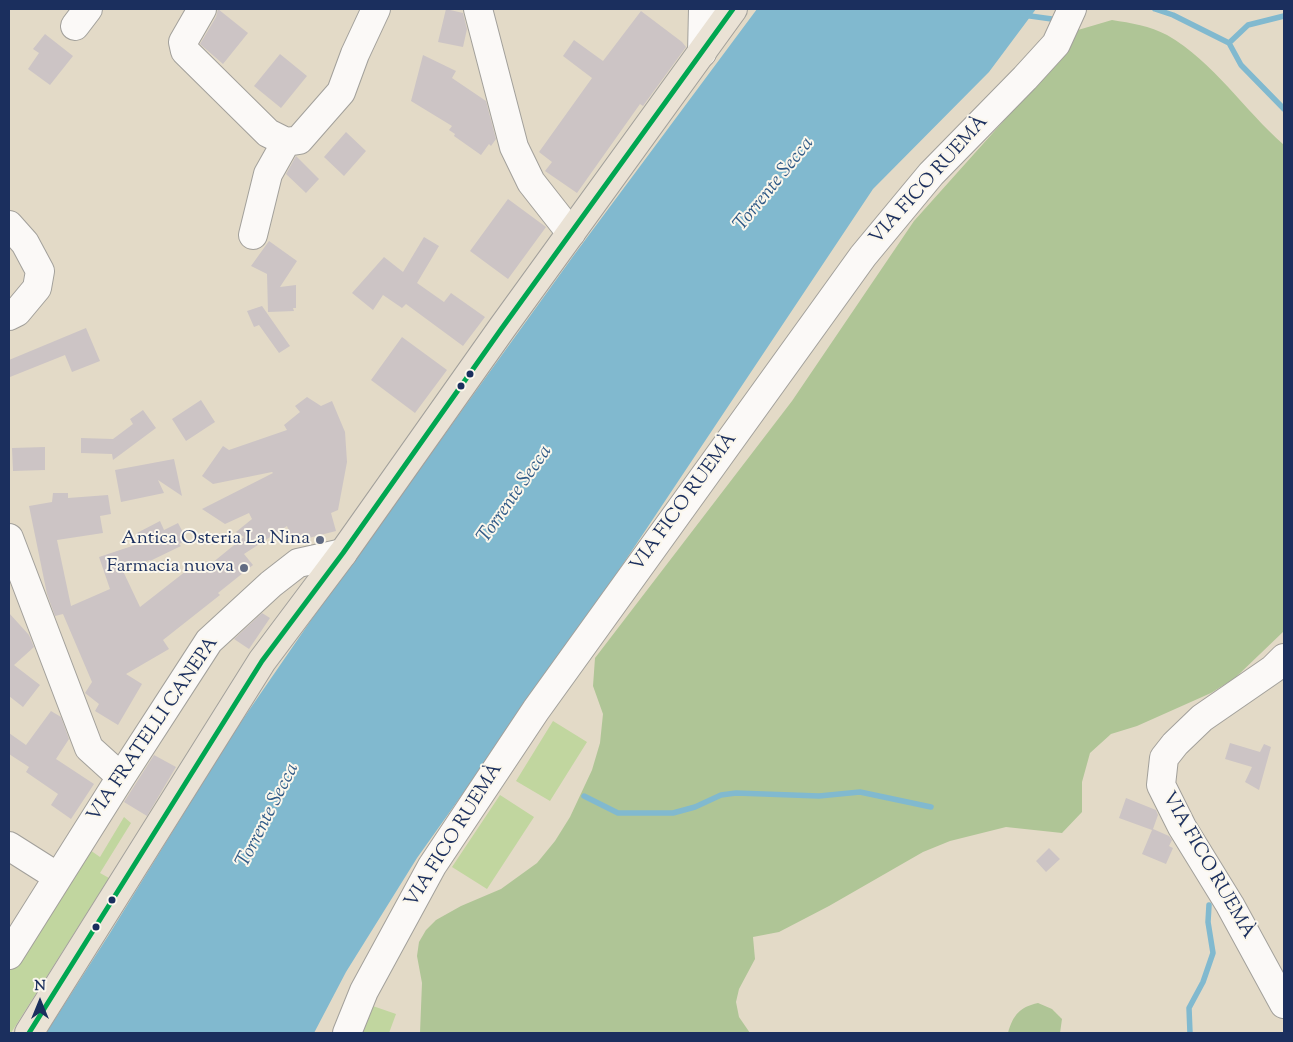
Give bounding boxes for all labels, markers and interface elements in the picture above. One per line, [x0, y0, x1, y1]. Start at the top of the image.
street label: VIA FICO RUEMÀ [866, 112, 994, 250]
water label: Torrente Secca [730, 133, 820, 237]
unlabelled marker [465, 369, 475, 379]
unlabelled marker [456, 381, 466, 391]
street label: VIA FICO RUEMÀ [627, 429, 743, 577]
water label: Torrente Secca [473, 441, 559, 549]
place label: Antica Osteria La Nina [121, 529, 310, 551]
marker: Antica Osteria La Nina [314, 534, 326, 546]
place label: Farmacia nuova [107, 557, 234, 579]
marker: Farmacia nuova [238, 562, 250, 574]
street label: VIA FRATELLI CANEPA [84, 633, 224, 827]
water label: Torrente Secca [232, 760, 306, 872]
street label: VIA FICO RUEMÀ [401, 760, 509, 912]
street label: VIA FICO RUEMÀ [1156, 789, 1258, 943]
unlabelled marker [107, 895, 117, 905]
unlabelled marker [91, 922, 101, 932]
north arrow [15, 977, 65, 1027]
text: N [34, 977, 46, 997]

